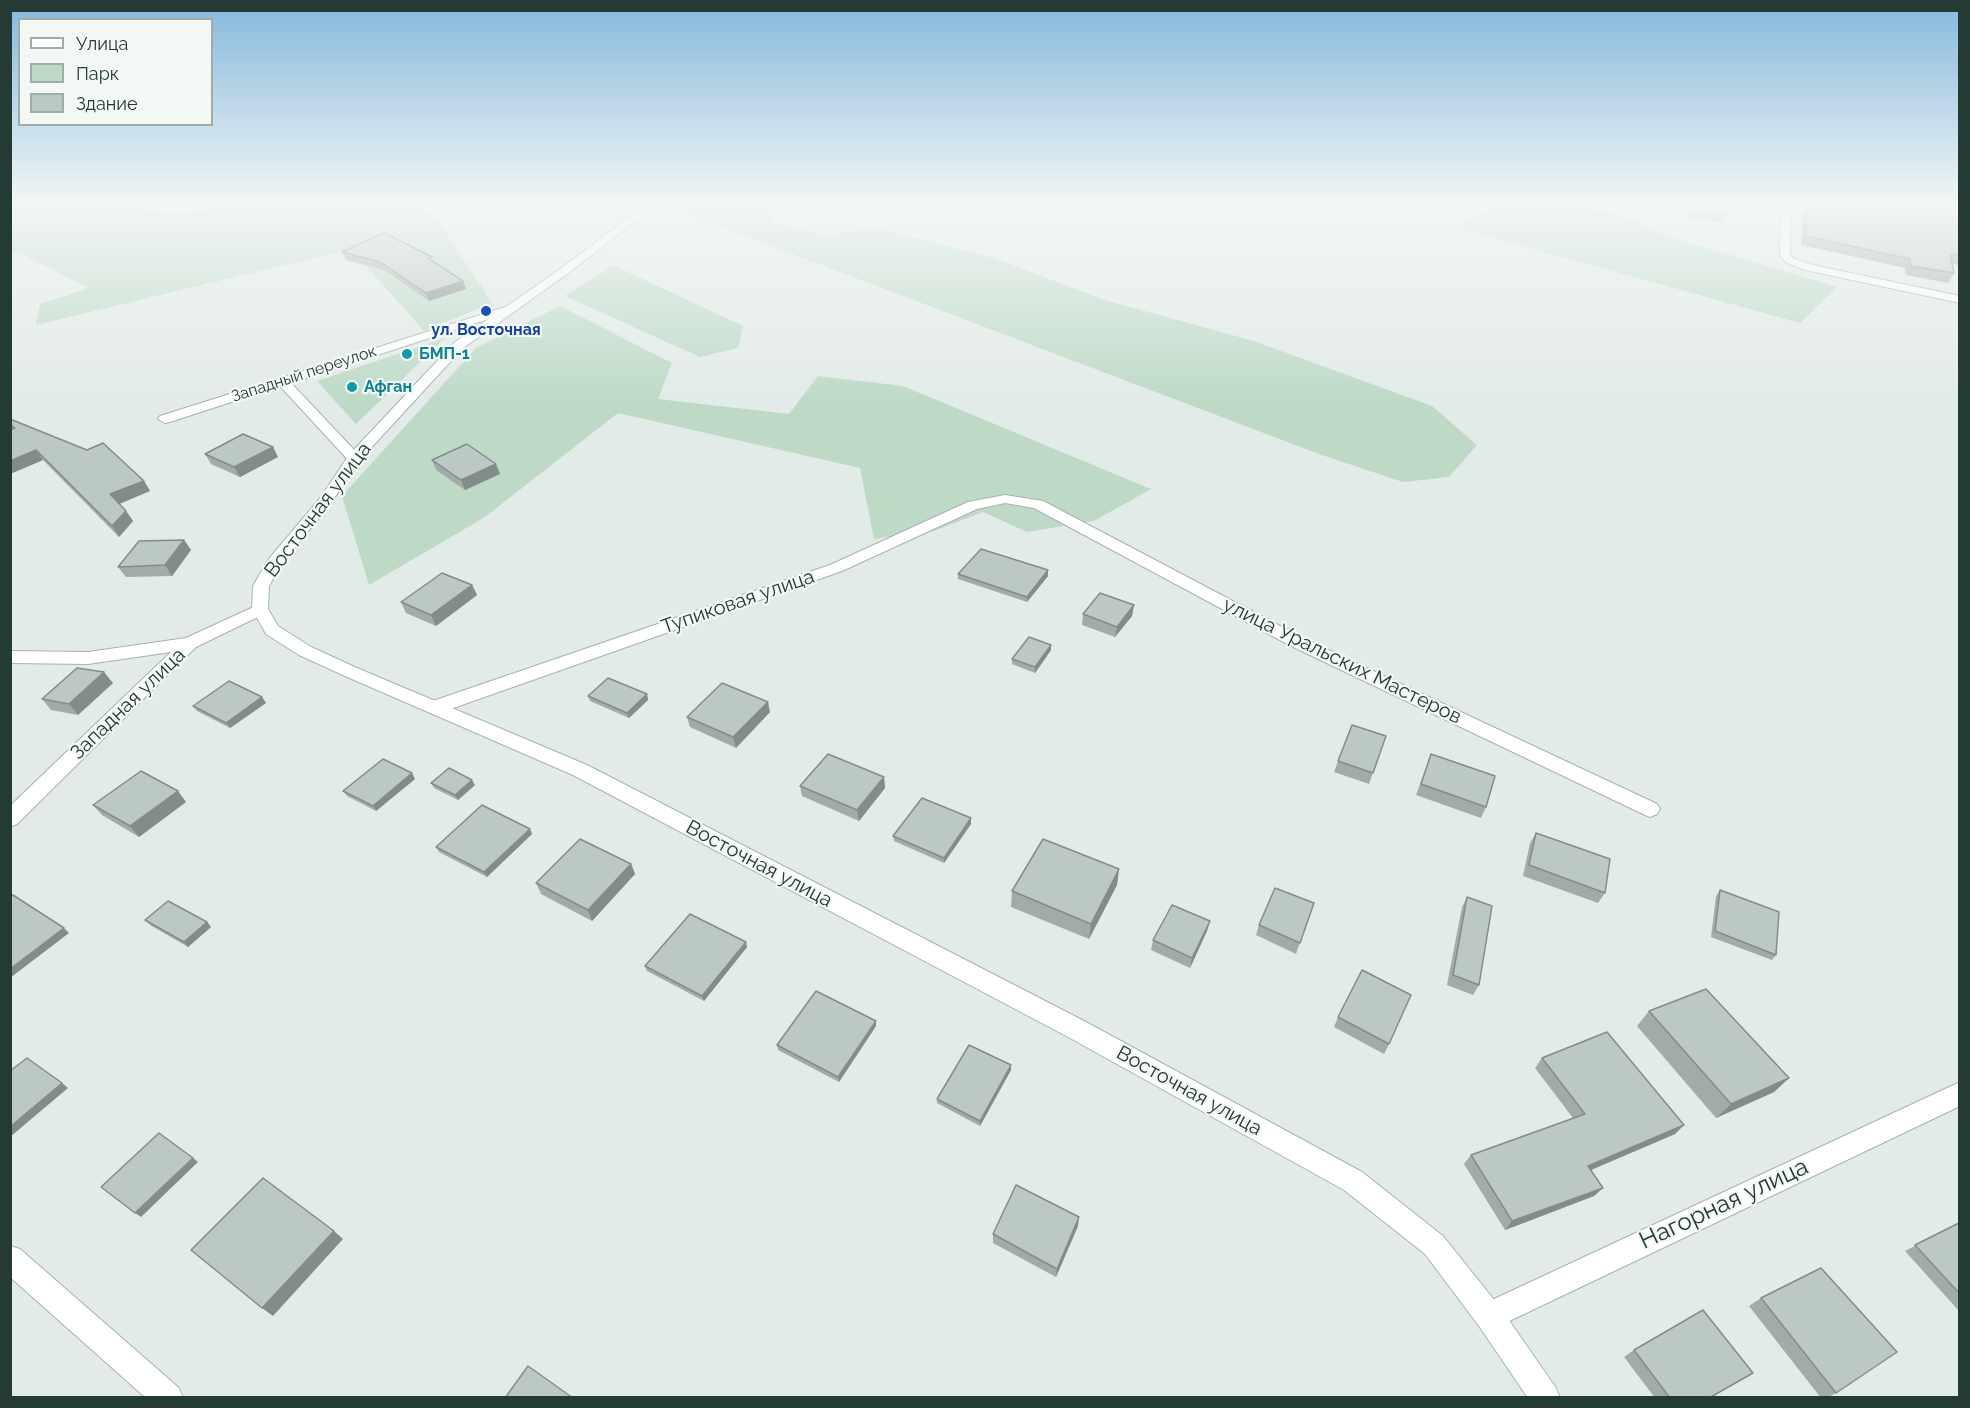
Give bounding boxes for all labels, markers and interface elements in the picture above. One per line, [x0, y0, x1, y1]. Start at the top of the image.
legend [18, 18, 213, 126]
text: Улица [76, 33, 128, 54]
text: Парк [76, 63, 119, 84]
text: Здание [76, 93, 138, 114]
marker: ул. Восточная [479, 304, 493, 318]
place label: ул. Восточная [431, 320, 541, 340]
street label: Западный переулок [229, 341, 379, 407]
place label: БМП-1 [419, 344, 470, 364]
marker: БМП-1 [400, 347, 414, 361]
place label: Афган [364, 377, 412, 397]
marker: Афган [345, 380, 359, 394]
street label: Восточная улица [260, 438, 376, 582]
street label: Тупиковая улица [658, 565, 818, 639]
street label: улица Уральских Мастеров [1219, 593, 1465, 729]
street label: Западная улица [66, 643, 190, 765]
street label: Восточная улица [682, 815, 836, 913]
street label: Восточная улица [1112, 1041, 1266, 1141]
street label: Нагорная улица [1635, 1152, 1813, 1256]

